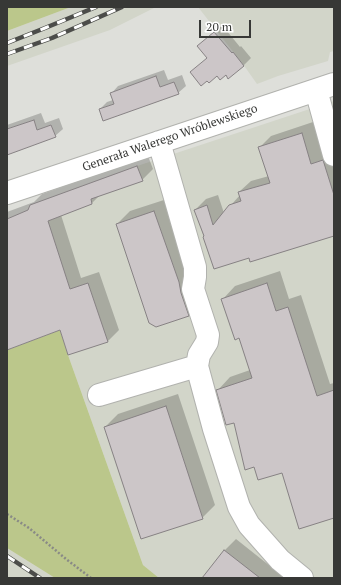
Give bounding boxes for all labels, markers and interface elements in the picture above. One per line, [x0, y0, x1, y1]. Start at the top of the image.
scale bar [201, 12, 253, 38]
text: 20 m [206, 19, 232, 34]
street label: Generała Walerego Wróblewskiego [81, 101, 259, 175]

